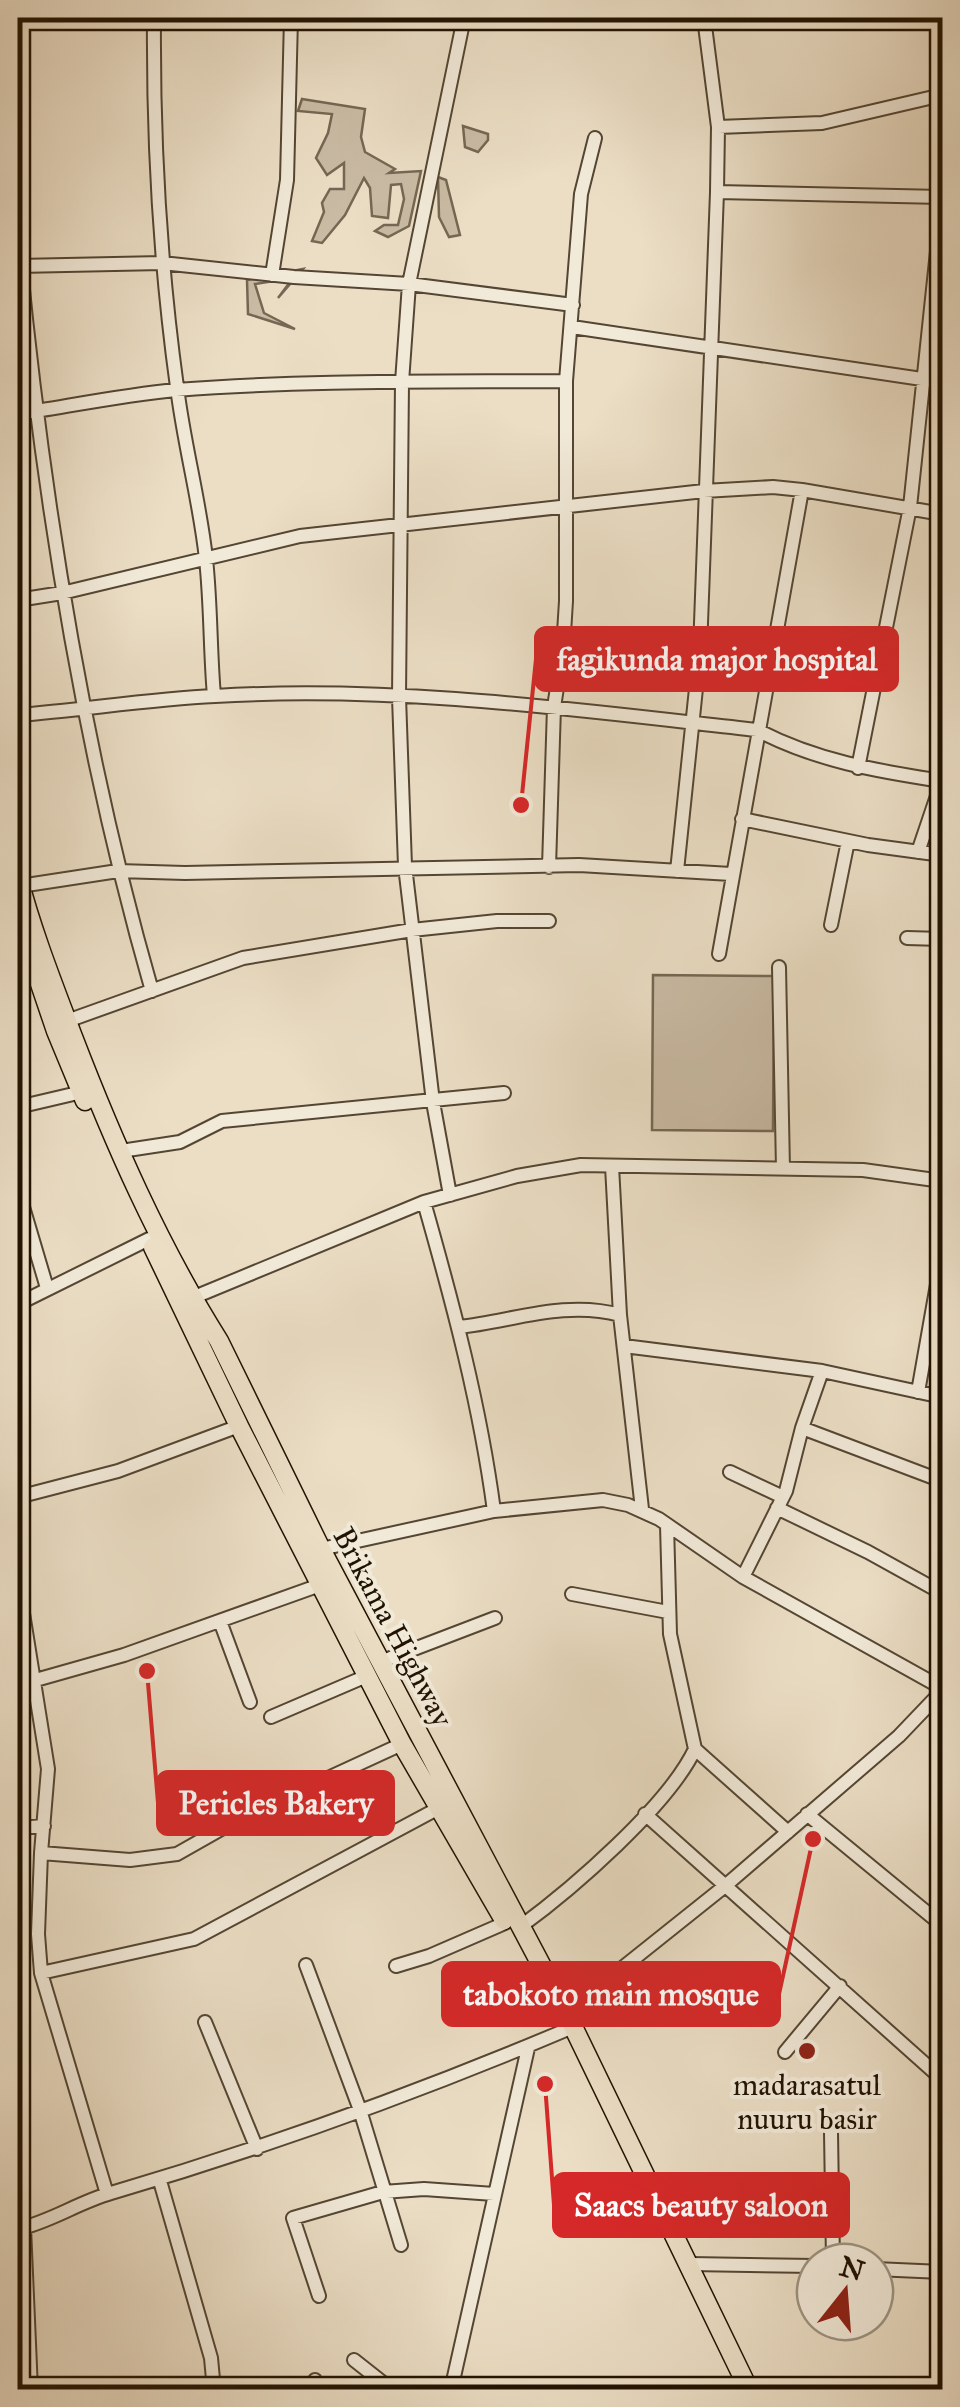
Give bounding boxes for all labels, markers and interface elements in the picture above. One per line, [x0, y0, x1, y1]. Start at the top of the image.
callout: fagikunda major hospital [536, 628, 897, 690]
text: fagikunda major hospital [556, 640, 879, 679]
street label: Brikama Highway [325, 1521, 461, 1734]
callout: Pericles Bakery [158, 1772, 393, 1834]
text: Pericles Bakery [178, 1784, 375, 1823]
callout: tabokoto main mosque [443, 1963, 779, 2025]
text: tabokoto main mosque [462, 1975, 759, 2014]
marker: madarasatul nuuru basir [796, 2040, 818, 2062]
place label: madarasatul nuuru basir [733, 2067, 882, 2137]
callout: Saacs beauty saloon [554, 2174, 848, 2236]
text: Saacs beauty saloon [574, 2186, 829, 2225]
north arrow [795, 2242, 895, 2342]
text: N [836, 2248, 869, 2289]

